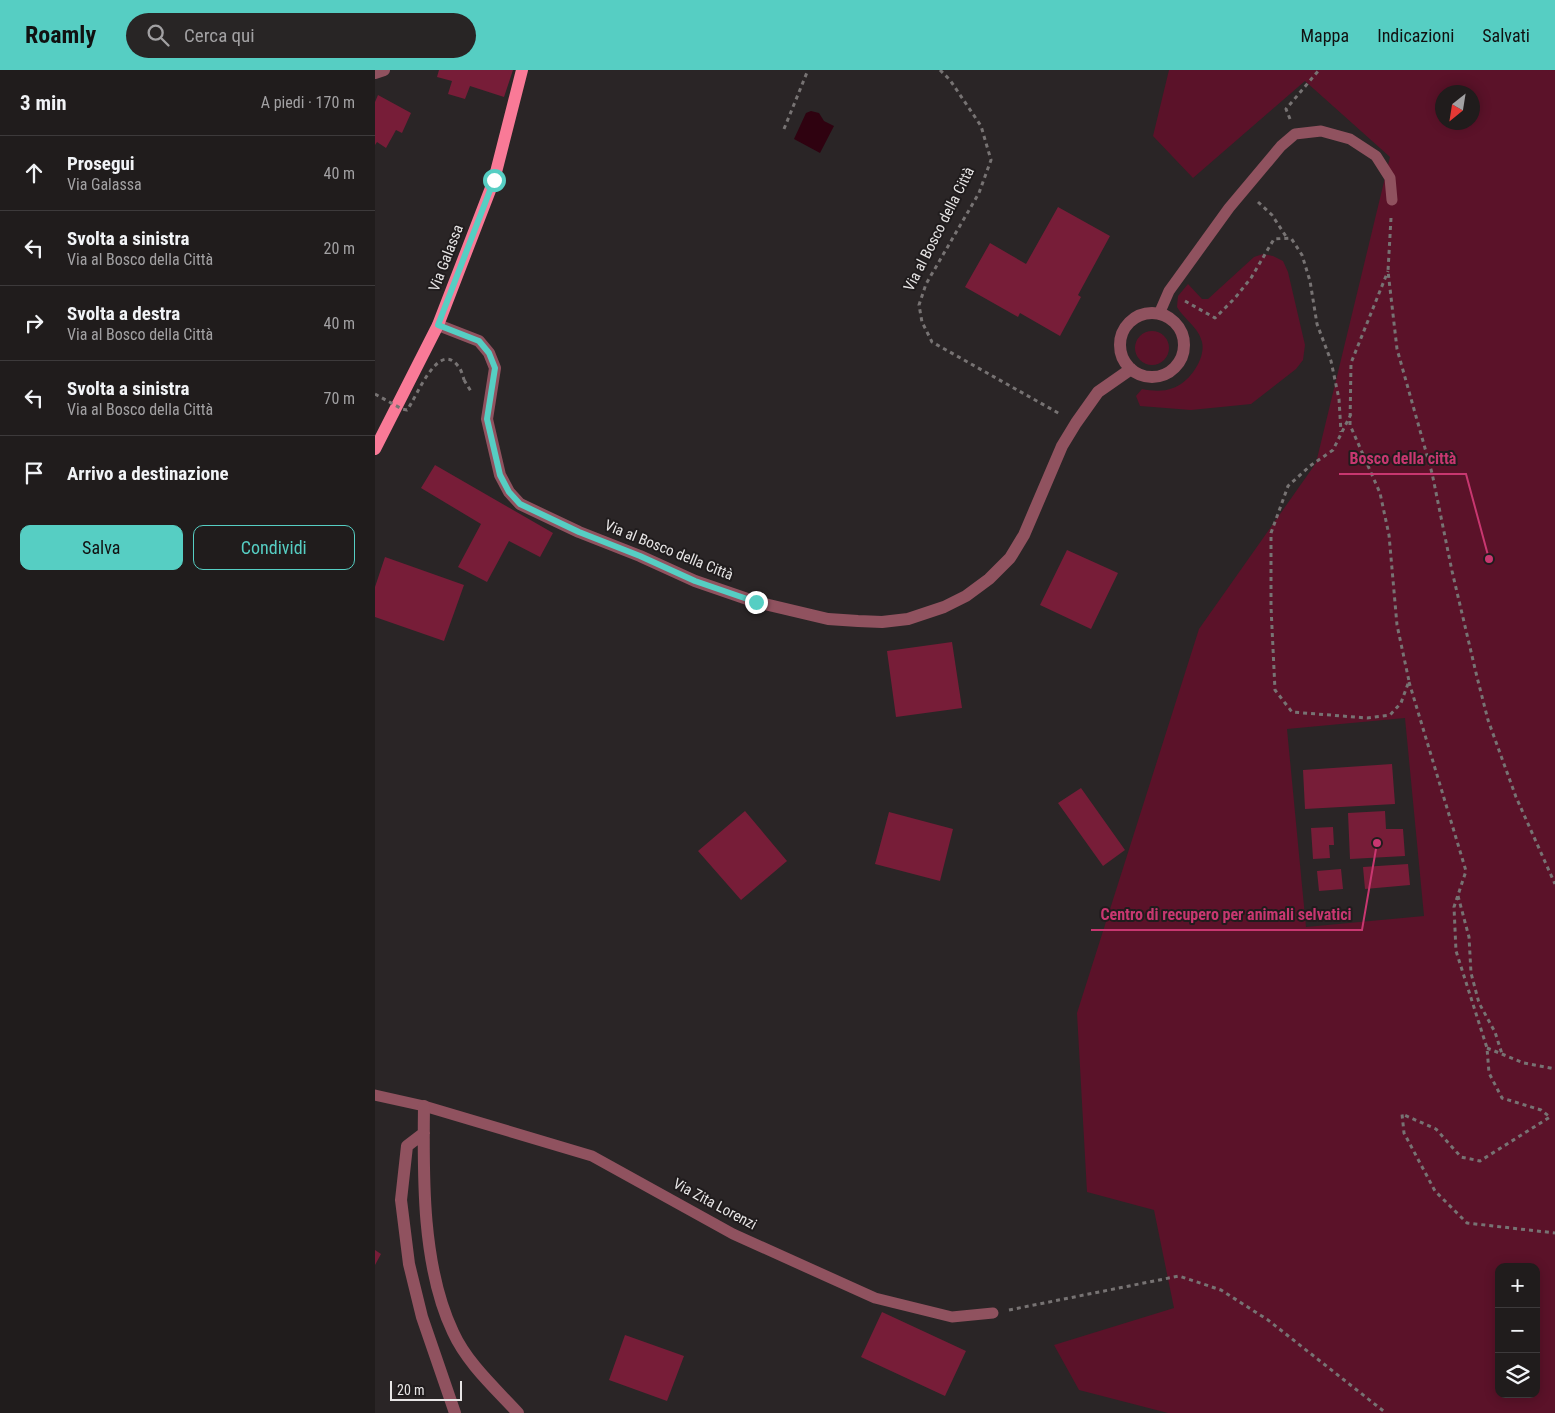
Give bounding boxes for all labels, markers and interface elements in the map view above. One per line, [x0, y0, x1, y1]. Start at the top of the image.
search box [126, 13, 476, 58]
text: Roamly [25, 21, 96, 49]
icon: search [144, 21, 172, 49]
text: Cerca qui [184, 24, 255, 47]
text: Mappa [1301, 25, 1349, 46]
text: Indicazioni [1377, 25, 1454, 46]
text: Salvati [1482, 25, 1530, 46]
north arrow [1435, 85, 1480, 130]
text: 3 min [20, 91, 67, 115]
text: A piedi · 170 m [261, 93, 355, 112]
text: Prosegui [67, 152, 135, 175]
icon: ahead [20, 159, 48, 187]
text: 40 m [323, 164, 355, 183]
street label: Via al Bosco della Città [900, 164, 978, 294]
route start [483, 169, 506, 192]
text: Via Galassa [67, 175, 142, 194]
street label: Via Galassa [425, 222, 467, 294]
text: Svolta a sinistra [67, 227, 189, 250]
icon: left [20, 234, 48, 262]
text: 20 m [323, 239, 355, 258]
text: Via al Bosco della Città [67, 250, 213, 269]
text: Svolta a destra [67, 302, 180, 325]
icon: right [20, 309, 48, 337]
text: 40 m [323, 314, 355, 333]
text: Via al Bosco della Città [67, 325, 213, 344]
text: Svolta a sinistra [67, 377, 189, 400]
icon: left [20, 384, 48, 412]
text: 70 m [323, 389, 355, 408]
text: Via al Bosco della Città [67, 400, 213, 419]
callout: Bosco della città [1339, 443, 1466, 474]
text: Bosco della città [1350, 449, 1457, 468]
icon: arrive [20, 459, 48, 487]
text: Arrivo a destinazione [67, 462, 229, 485]
street label: Via al Bosco della Città [602, 516, 736, 584]
button: Salva [20, 525, 183, 570]
button: Condividi [193, 525, 355, 570]
route end [745, 591, 768, 614]
callout: Centro di recupero per animali selvatici [1091, 899, 1362, 930]
text: Centro di recupero per animali selvatici [1100, 905, 1352, 924]
street label: Via Zita Lorenzi [670, 1174, 760, 1234]
map controls [1495, 1263, 1540, 1398]
button: + [1495, 1263, 1540, 1308]
button: − [1495, 1308, 1540, 1353]
button: layers [1495, 1353, 1540, 1398]
scale bar [390, 1378, 463, 1401]
text: 20 m [397, 1382, 425, 1398]

